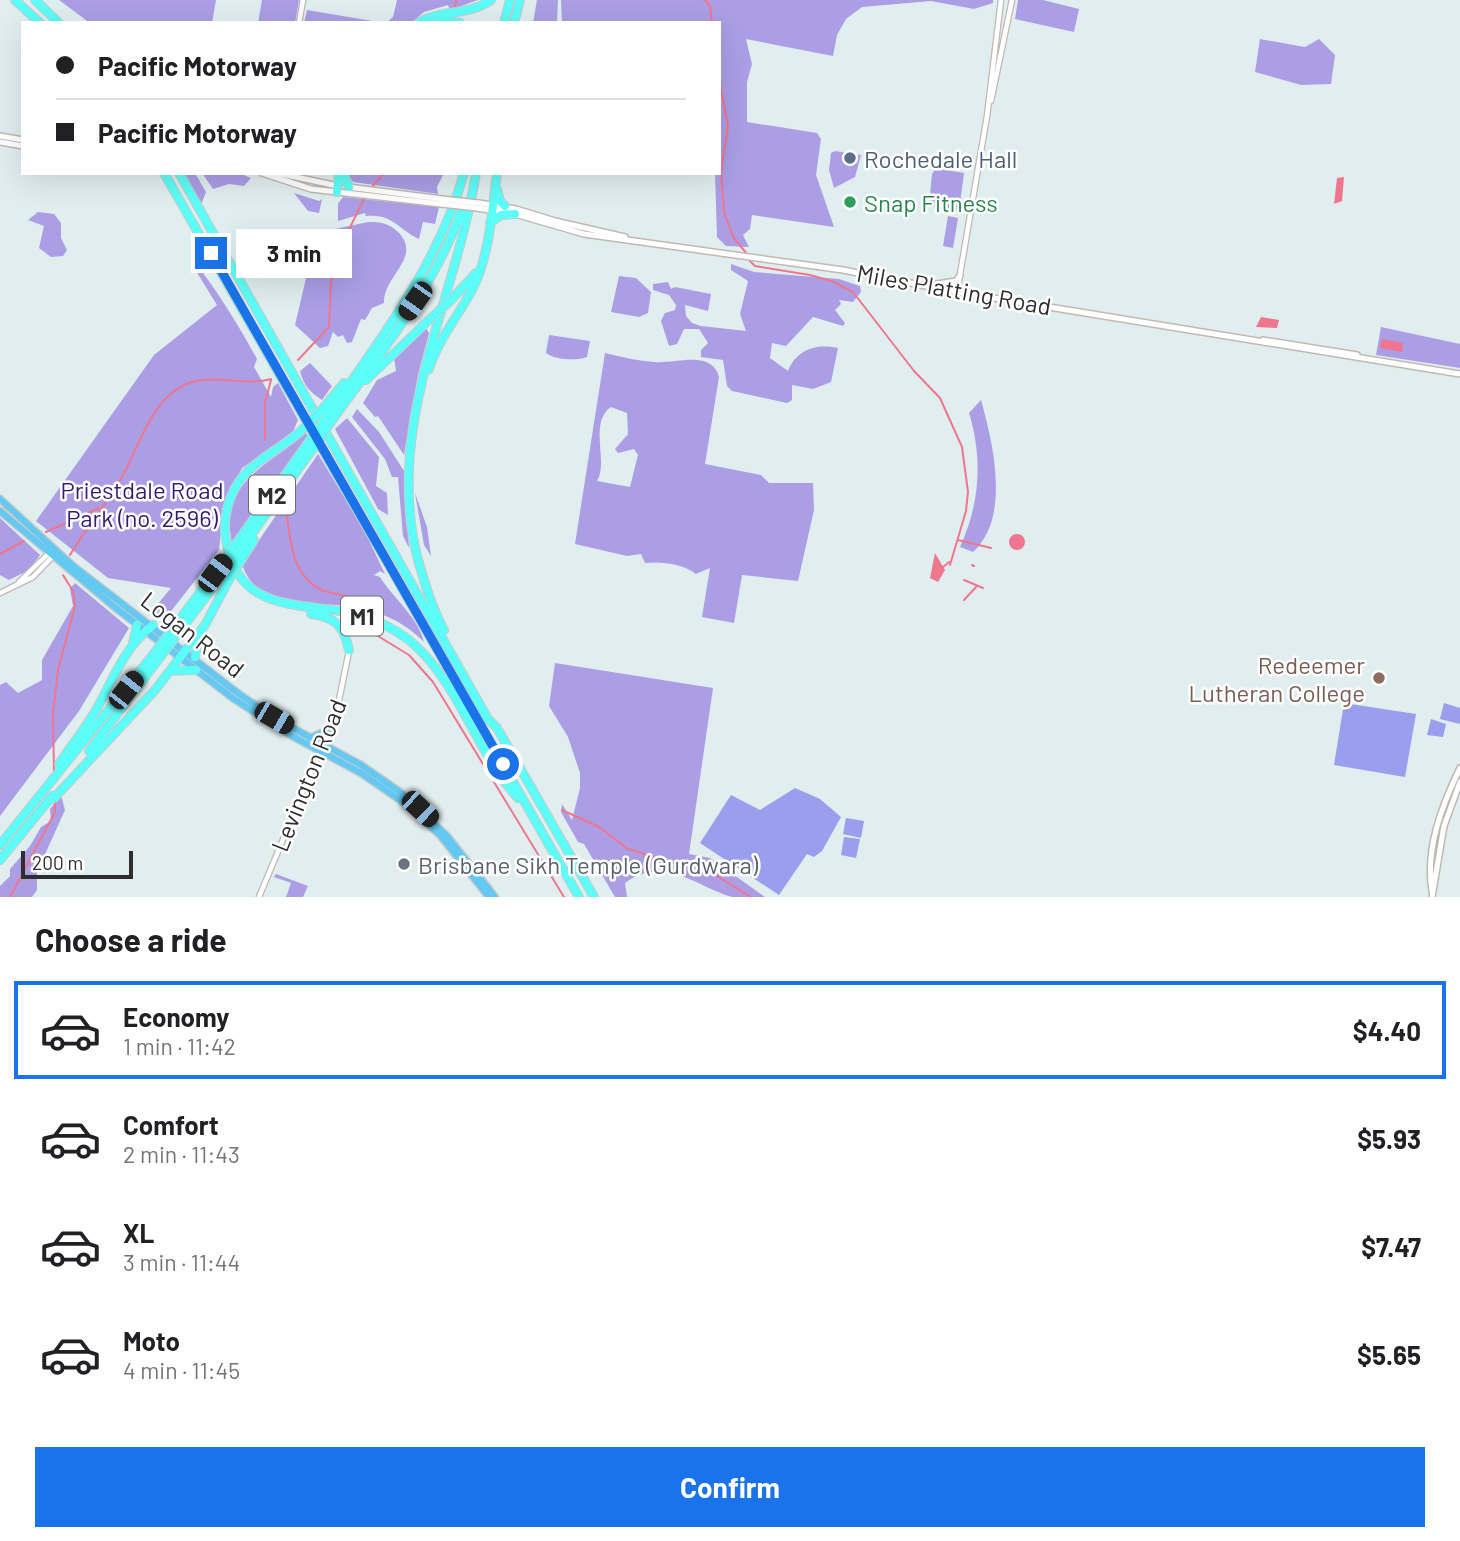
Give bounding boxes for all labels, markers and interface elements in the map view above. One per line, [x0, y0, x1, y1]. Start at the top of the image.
text: Pacific Motorway [98, 50, 297, 81]
text: Pacific Motorway [98, 117, 297, 148]
place label: Rochedale Hall [864, 144, 1017, 173]
marker: Rochedale Hall [842, 150, 858, 166]
place label: Snap Fitness [864, 188, 998, 217]
marker: Snap Fitness [842, 194, 858, 210]
callout: 3 min [235, 229, 351, 278]
route end [195, 237, 227, 269]
text: 3 min [267, 239, 321, 267]
street label: Miles Platting Road [855, 258, 1053, 320]
car [395, 278, 436, 324]
park label: Priestdale Road Park (no. 2596) [60, 475, 224, 532]
road number: M2 [249, 475, 295, 514]
car [194, 550, 237, 596]
street label: Logan Road [136, 585, 250, 683]
road number: M1 [341, 596, 383, 636]
place label: Redeemer Lutheran College [1188, 650, 1365, 707]
car [105, 667, 148, 713]
marker: Redeemer Lutheran College [1371, 670, 1387, 686]
street label: Levington Road [264, 695, 352, 855]
car [251, 698, 298, 738]
route start [487, 748, 519, 780]
car [398, 787, 443, 831]
scale bar [21, 848, 133, 880]
place label: Brisbane Sikh Temple (Gurdwara) [418, 850, 759, 879]
text: 200 m [32, 851, 83, 874]
marker: Brisbane Sikh Temple (Gurdwara) [396, 856, 412, 872]
text: Choose a ride [35, 920, 227, 958]
icon: car [39, 999, 102, 1062]
text: Economy [123, 1001, 229, 1032]
text: $4.40 [1353, 1015, 1421, 1046]
text: 1 min · 11:42 [123, 1032, 236, 1060]
icon: car [39, 1107, 102, 1170]
text: Comfort [123, 1109, 219, 1140]
text: $5.93 [1357, 1123, 1421, 1154]
text: 2 min · 11:43 [123, 1140, 240, 1168]
icon: car [39, 1215, 102, 1278]
text: XL [123, 1217, 154, 1248]
text: $7.47 [1361, 1231, 1421, 1262]
text: 3 min · 11:44 [123, 1248, 240, 1276]
icon: car [39, 1323, 102, 1386]
text: Moto [123, 1325, 180, 1356]
text: $5.65 [1357, 1339, 1421, 1370]
text: 4 min · 11:45 [123, 1356, 240, 1384]
button: Confirm [35, 1447, 1425, 1527]

